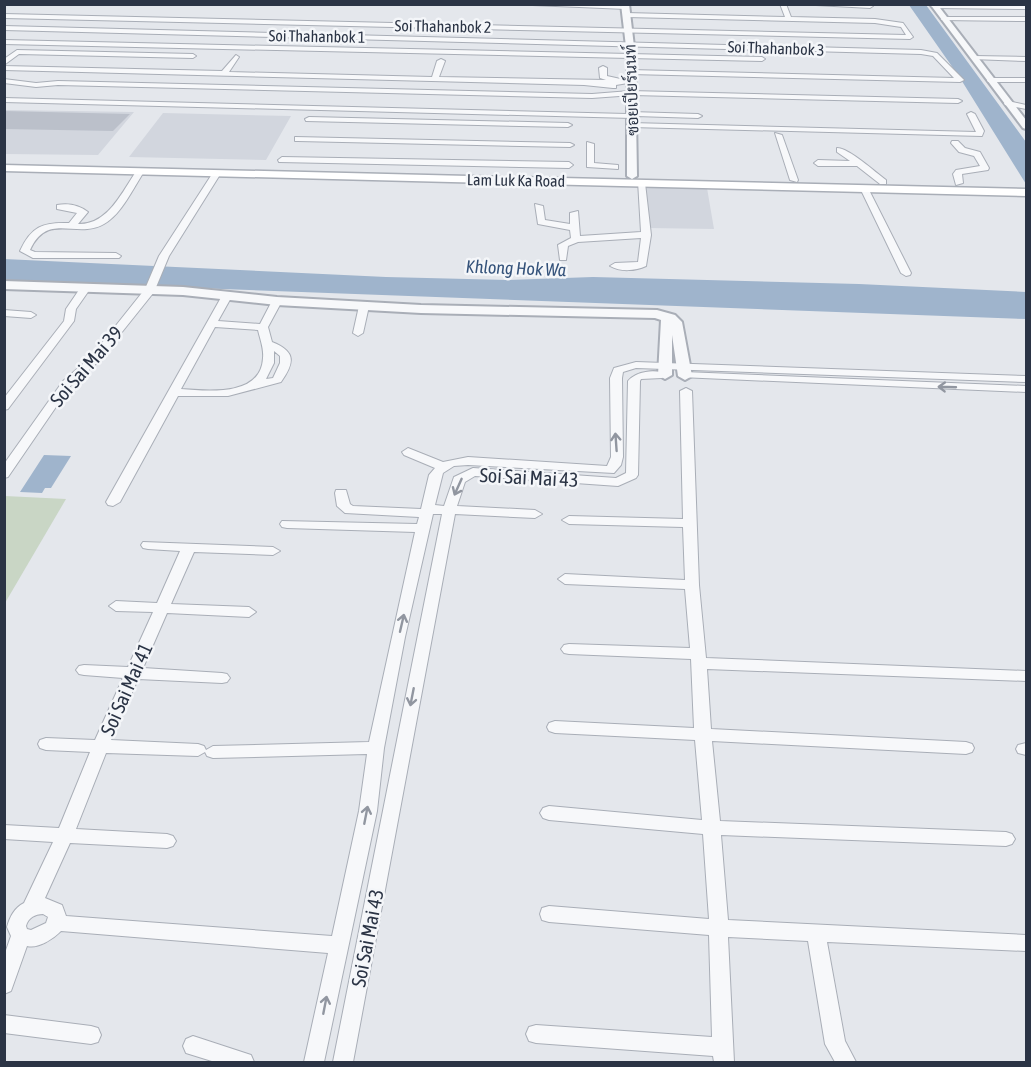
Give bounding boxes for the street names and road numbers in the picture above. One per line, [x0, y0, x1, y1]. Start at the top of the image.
street label: Soi Thahanbok 2 [394, 16, 492, 36]
street label: Soi Thahanbok 1 [268, 26, 366, 46]
street label: Soi Thahanbok 3 [727, 37, 825, 59]
street label: ซอยเปียร์นนท์ [617, 44, 642, 136]
street label: Lam Luk Ka Road [467, 170, 565, 190]
street label: Soi Sai Mai 39 [45, 321, 127, 411]
street label: Soi Sai Mai 43 [479, 463, 579, 491]
street label: Soi Sai Mai 41 [95, 639, 157, 739]
street label: Soi Sai Mai 43 [346, 887, 388, 989]

